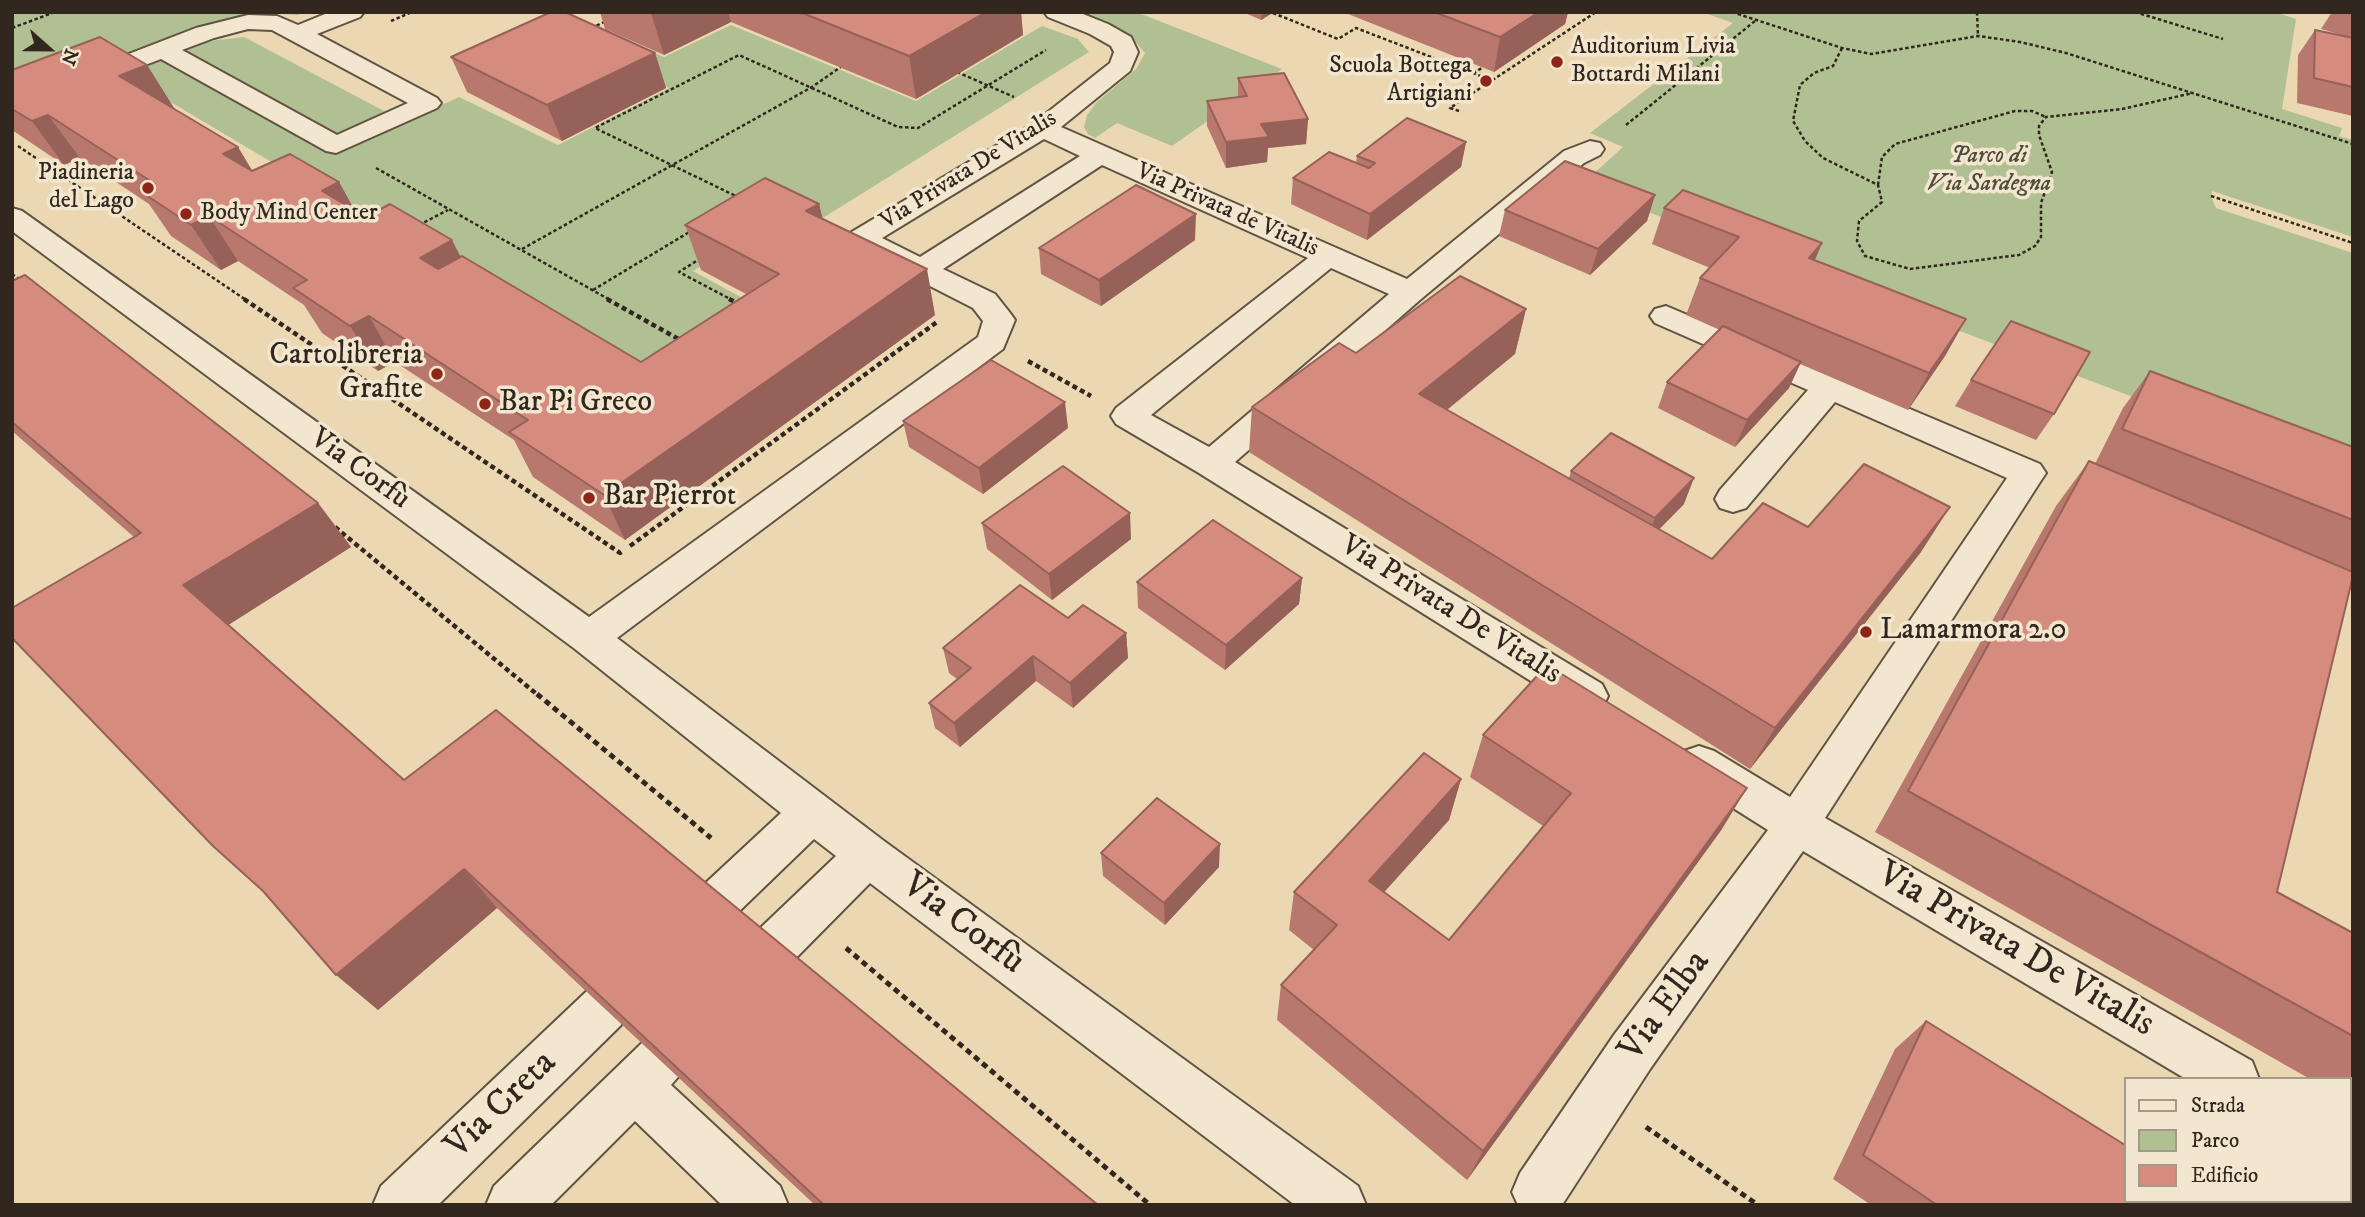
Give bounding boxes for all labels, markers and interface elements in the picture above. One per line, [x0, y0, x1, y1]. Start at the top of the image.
north arrow [14, 14, 84, 84]
place label: Auditorium Livia Bottardi Milani [1571, 34, 1735, 90]
text: N [56, 45, 83, 68]
place label: Scuola Bottega Artigiani [1329, 53, 1472, 109]
marker: Auditorium Livia Bottardi Milani [1549, 54, 1565, 70]
marker: Scuola Bottega Artigiani [1478, 73, 1494, 89]
street label: Via Privata De Vitalis [875, 105, 1063, 237]
park label: Parco di Via Sardegna [1927, 143, 2051, 199]
street label: Via Privata de Vitalis [1131, 158, 1323, 264]
place label: Piadineria del Lago [38, 160, 134, 216]
marker: Piadineria del Lago [140, 180, 156, 196]
place label: Body Mind Center [200, 200, 378, 228]
marker: Body Mind Center [178, 206, 194, 222]
place label: Cartolibreria Grafite [269, 339, 423, 410]
marker: Cartolibreria Grafite [429, 366, 445, 382]
place label: Bar Pi Greco [499, 386, 652, 422]
marker: Bar Pi Greco [477, 396, 493, 412]
street label: Via Corfù [302, 422, 416, 518]
place label: Bar Pierrot [603, 480, 736, 516]
marker: Bar Pierrot [581, 490, 597, 506]
street label: Via Privata De Vitalis [1333, 529, 1567, 693]
place label: Lamarmora 2.0 [1880, 614, 2067, 650]
marker: Lamarmora 2.0 [1858, 624, 1874, 640]
street label: Via Privata De Vitalis [1869, 854, 2161, 1048]
street label: Via Corfù [892, 864, 1032, 986]
street label: Via Elba [1611, 943, 1721, 1071]
street label: Via Creta [437, 1042, 567, 1170]
legend [2124, 1077, 2351, 1203]
text: Strada [2191, 1093, 2245, 1119]
text: Parco [2191, 1128, 2239, 1154]
text: Edificio [2191, 1163, 2258, 1189]

